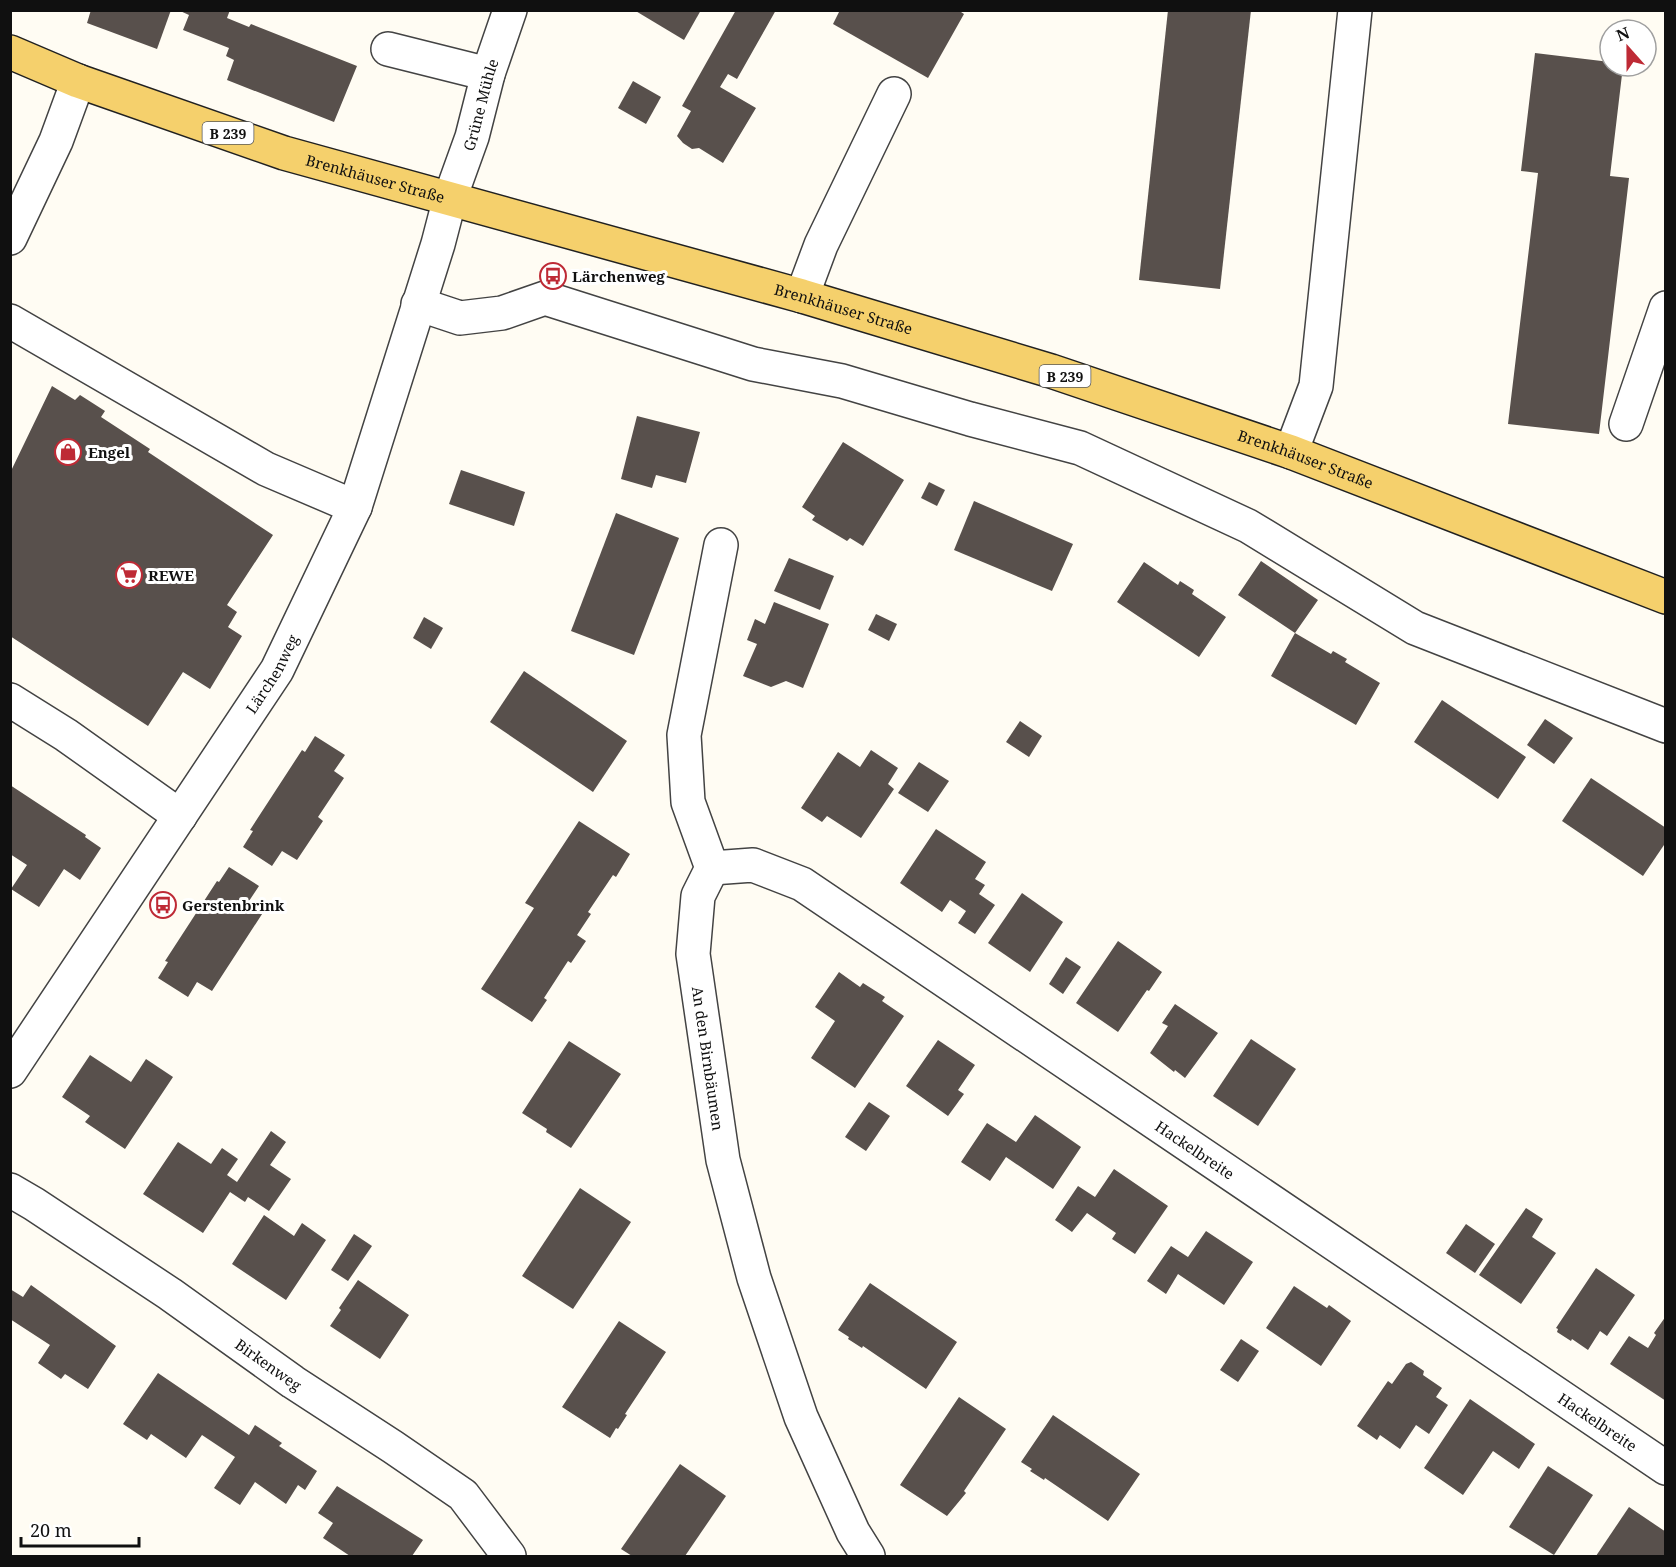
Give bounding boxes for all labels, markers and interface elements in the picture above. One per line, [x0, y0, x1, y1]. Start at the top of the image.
north arrow [1598, 18, 1658, 78]
text: N [1613, 21, 1633, 47]
street label: Grüne Mühle [458, 56, 503, 154]
road number: B 239 [202, 122, 254, 144]
street label: Brenkhäuser Straße [304, 150, 447, 207]
bus stop icon: Lärchenweg [538, 261, 568, 291]
place label: Lärchenweg [572, 266, 666, 286]
street label: Brenkhäuser Straße [772, 279, 915, 339]
road number: B 239 [1040, 365, 1090, 387]
street label: Brenkhäuser Straße [1235, 425, 1376, 493]
shop icon: Engel [53, 437, 83, 467]
place label: Engel [88, 442, 131, 462]
supermarket icon: REWE [114, 560, 144, 590]
place label: REWE [148, 565, 194, 585]
street label: Lärchenweg [241, 631, 303, 717]
bus stop icon: Gerstenbrink [148, 890, 178, 920]
place label: Gerstenbrink [182, 895, 285, 915]
street label: An den Birnbäumen [688, 985, 729, 1132]
street label: Hackelbreite [1152, 1116, 1238, 1183]
street label: Birkenweg [231, 1334, 305, 1395]
street label: Hackelbreite [1554, 1388, 1641, 1456]
scale bar [21, 1510, 140, 1548]
text: 20 m [30, 1518, 72, 1542]

